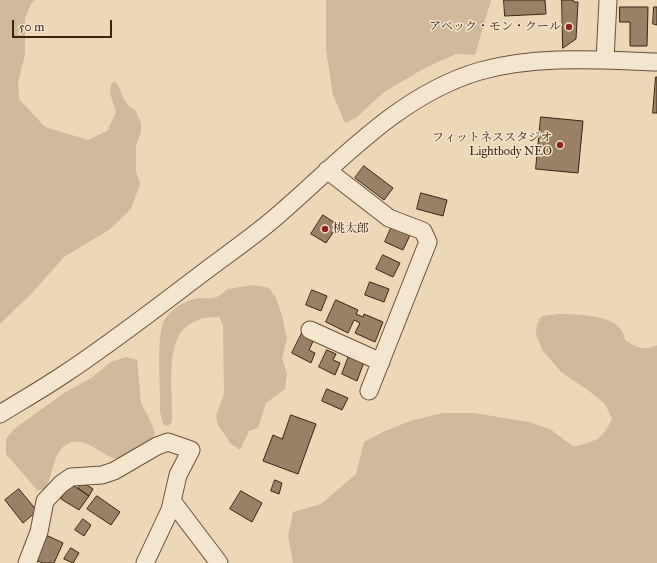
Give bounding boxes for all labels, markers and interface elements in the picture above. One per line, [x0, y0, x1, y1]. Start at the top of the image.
scale bar [14, 12, 114, 38]
text: 50 m [19, 20, 44, 34]
place label: アベック・モン・クール [429, 20, 561, 34]
marker: アベック・モン・クール [564, 22, 574, 32]
place label: フィットネススタジオ Lightbody NEO [432, 131, 552, 159]
marker: フィットネススタジオ Lightbody NEO [555, 140, 565, 150]
place label: 桃太郎 [333, 222, 369, 236]
marker: 桃太郎 [320, 224, 330, 234]

